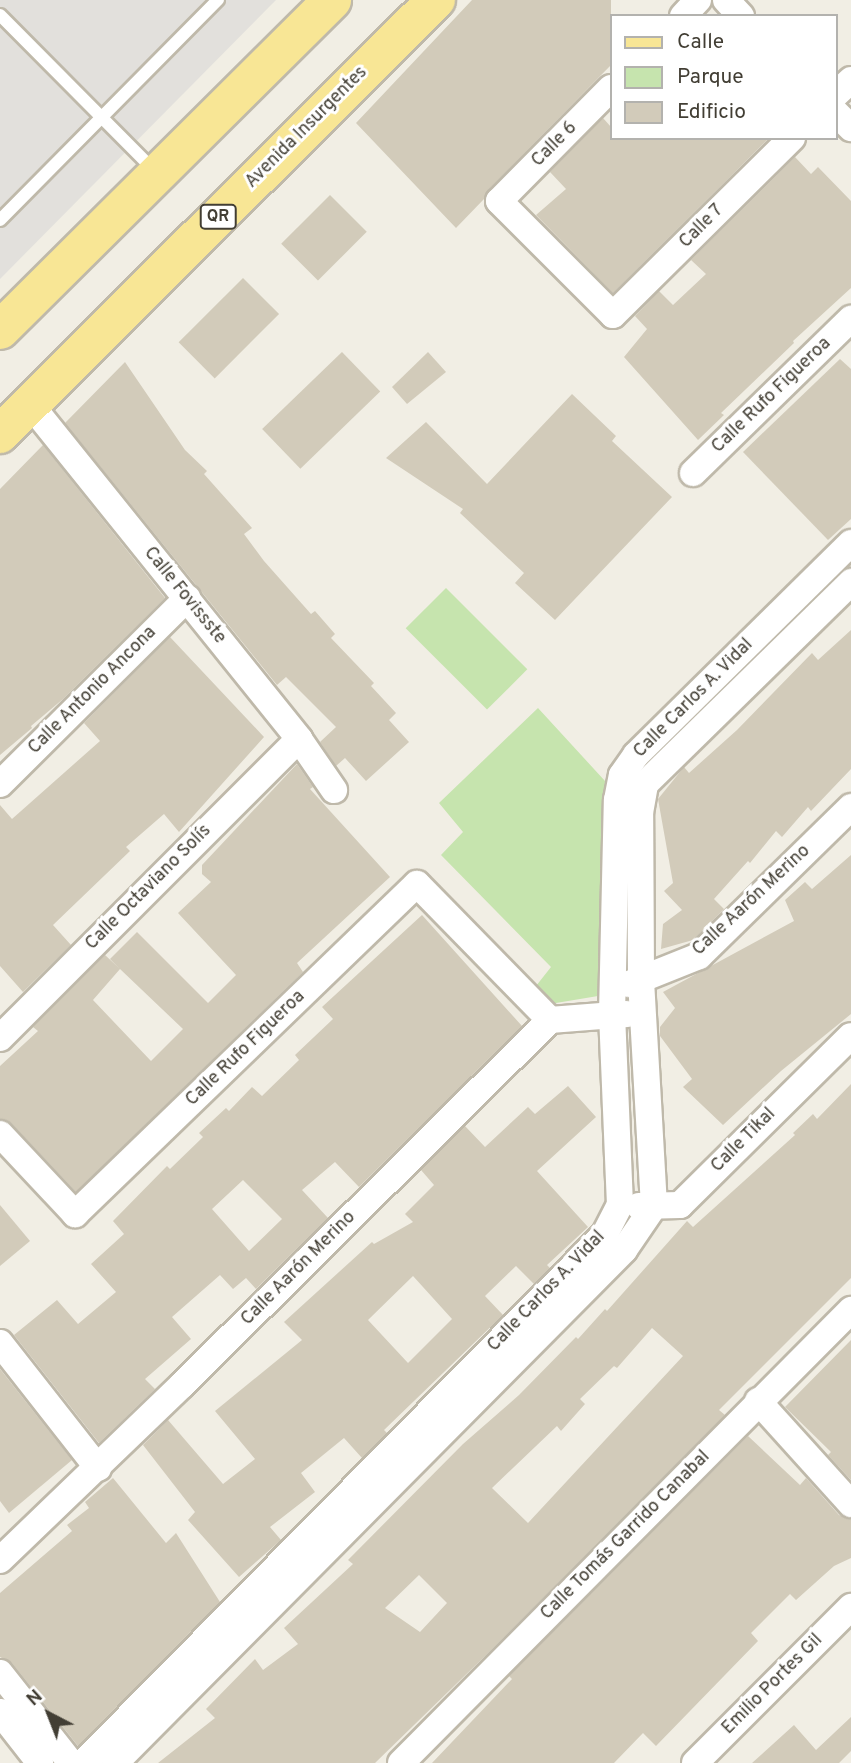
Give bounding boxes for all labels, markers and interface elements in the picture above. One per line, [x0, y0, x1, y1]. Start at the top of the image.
legend [610, 14, 837, 140]
text: Calle [677, 29, 724, 56]
street label: Avenida Insurgentes [242, 63, 372, 193]
text: Parque [677, 64, 744, 91]
text: Edificio [677, 99, 746, 126]
street label: Calle 6 [528, 118, 582, 172]
street label: Calle 7 [675, 200, 729, 254]
road number: QR [199, 204, 237, 230]
street label: Calle Rufo Figueroa [708, 334, 836, 458]
street label: Calle Fovissste [138, 543, 230, 649]
street label: Calle Antonio Ancona [24, 622, 162, 760]
street label: Calle Carlos A. Vidal [629, 634, 759, 764]
street label: Calle Octaviano Solís [82, 821, 216, 955]
street label: Calle Aarón Merino [688, 841, 816, 961]
street label: Calle Rufo Figueroa [182, 987, 310, 1111]
street label: Calle Tikal [707, 1104, 781, 1178]
street label: Calle Aarón Merino [237, 1207, 361, 1331]
street label: Calle Carlos A. Vidal [483, 1227, 611, 1357]
street label: Calle Tomás Garrido Canabal [537, 1447, 715, 1625]
street label: Emilio Portes Gil [718, 1630, 828, 1740]
north arrow [14, 1679, 84, 1749]
text: N [22, 1685, 48, 1712]

